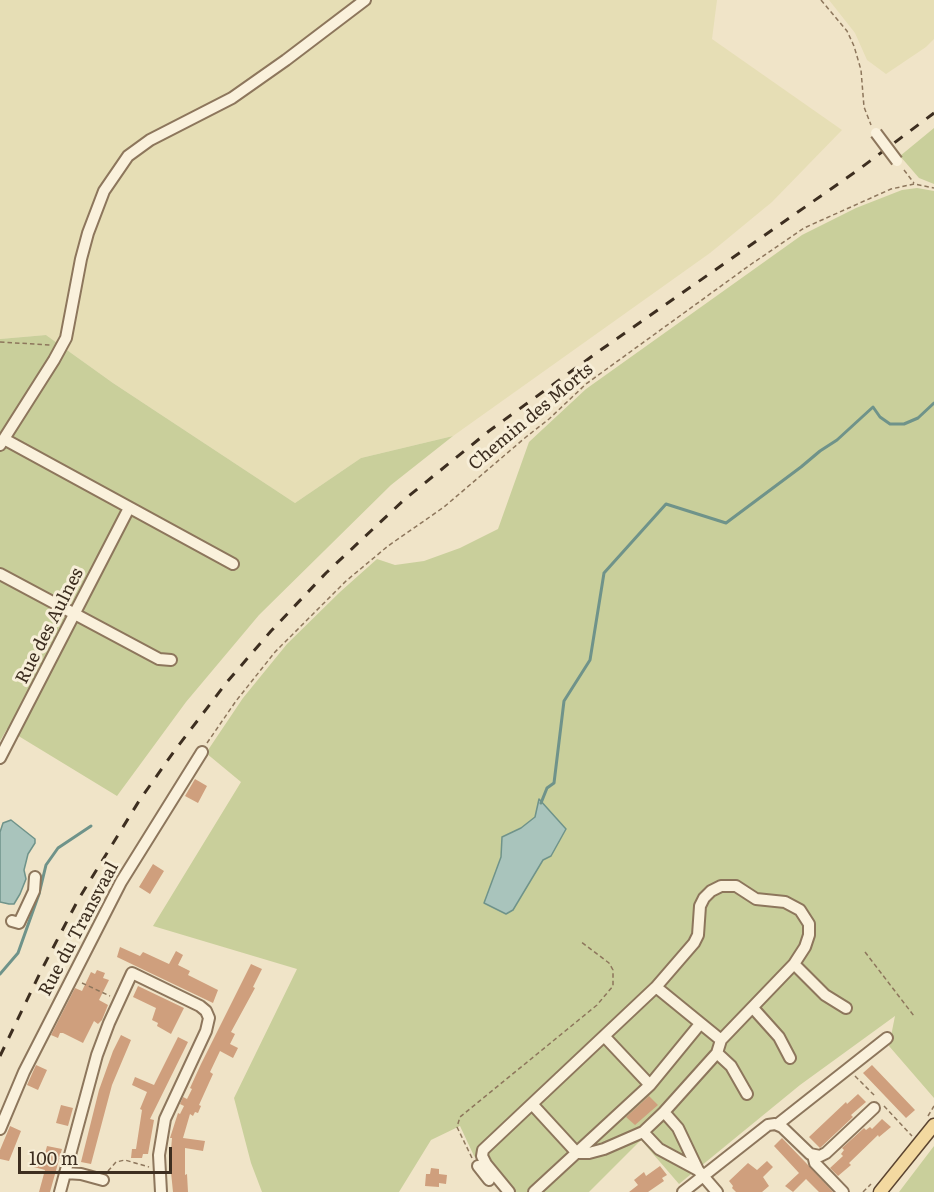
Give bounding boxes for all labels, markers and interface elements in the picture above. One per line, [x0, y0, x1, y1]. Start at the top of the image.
street label: Chemin des Morts [464, 359, 598, 475]
street label: Rue des Aulnes [12, 564, 88, 688]
street label: Rue du Transvaal [35, 858, 123, 1000]
scale bar [21, 1135, 176, 1173]
text: 100 m [29, 1144, 78, 1171]

